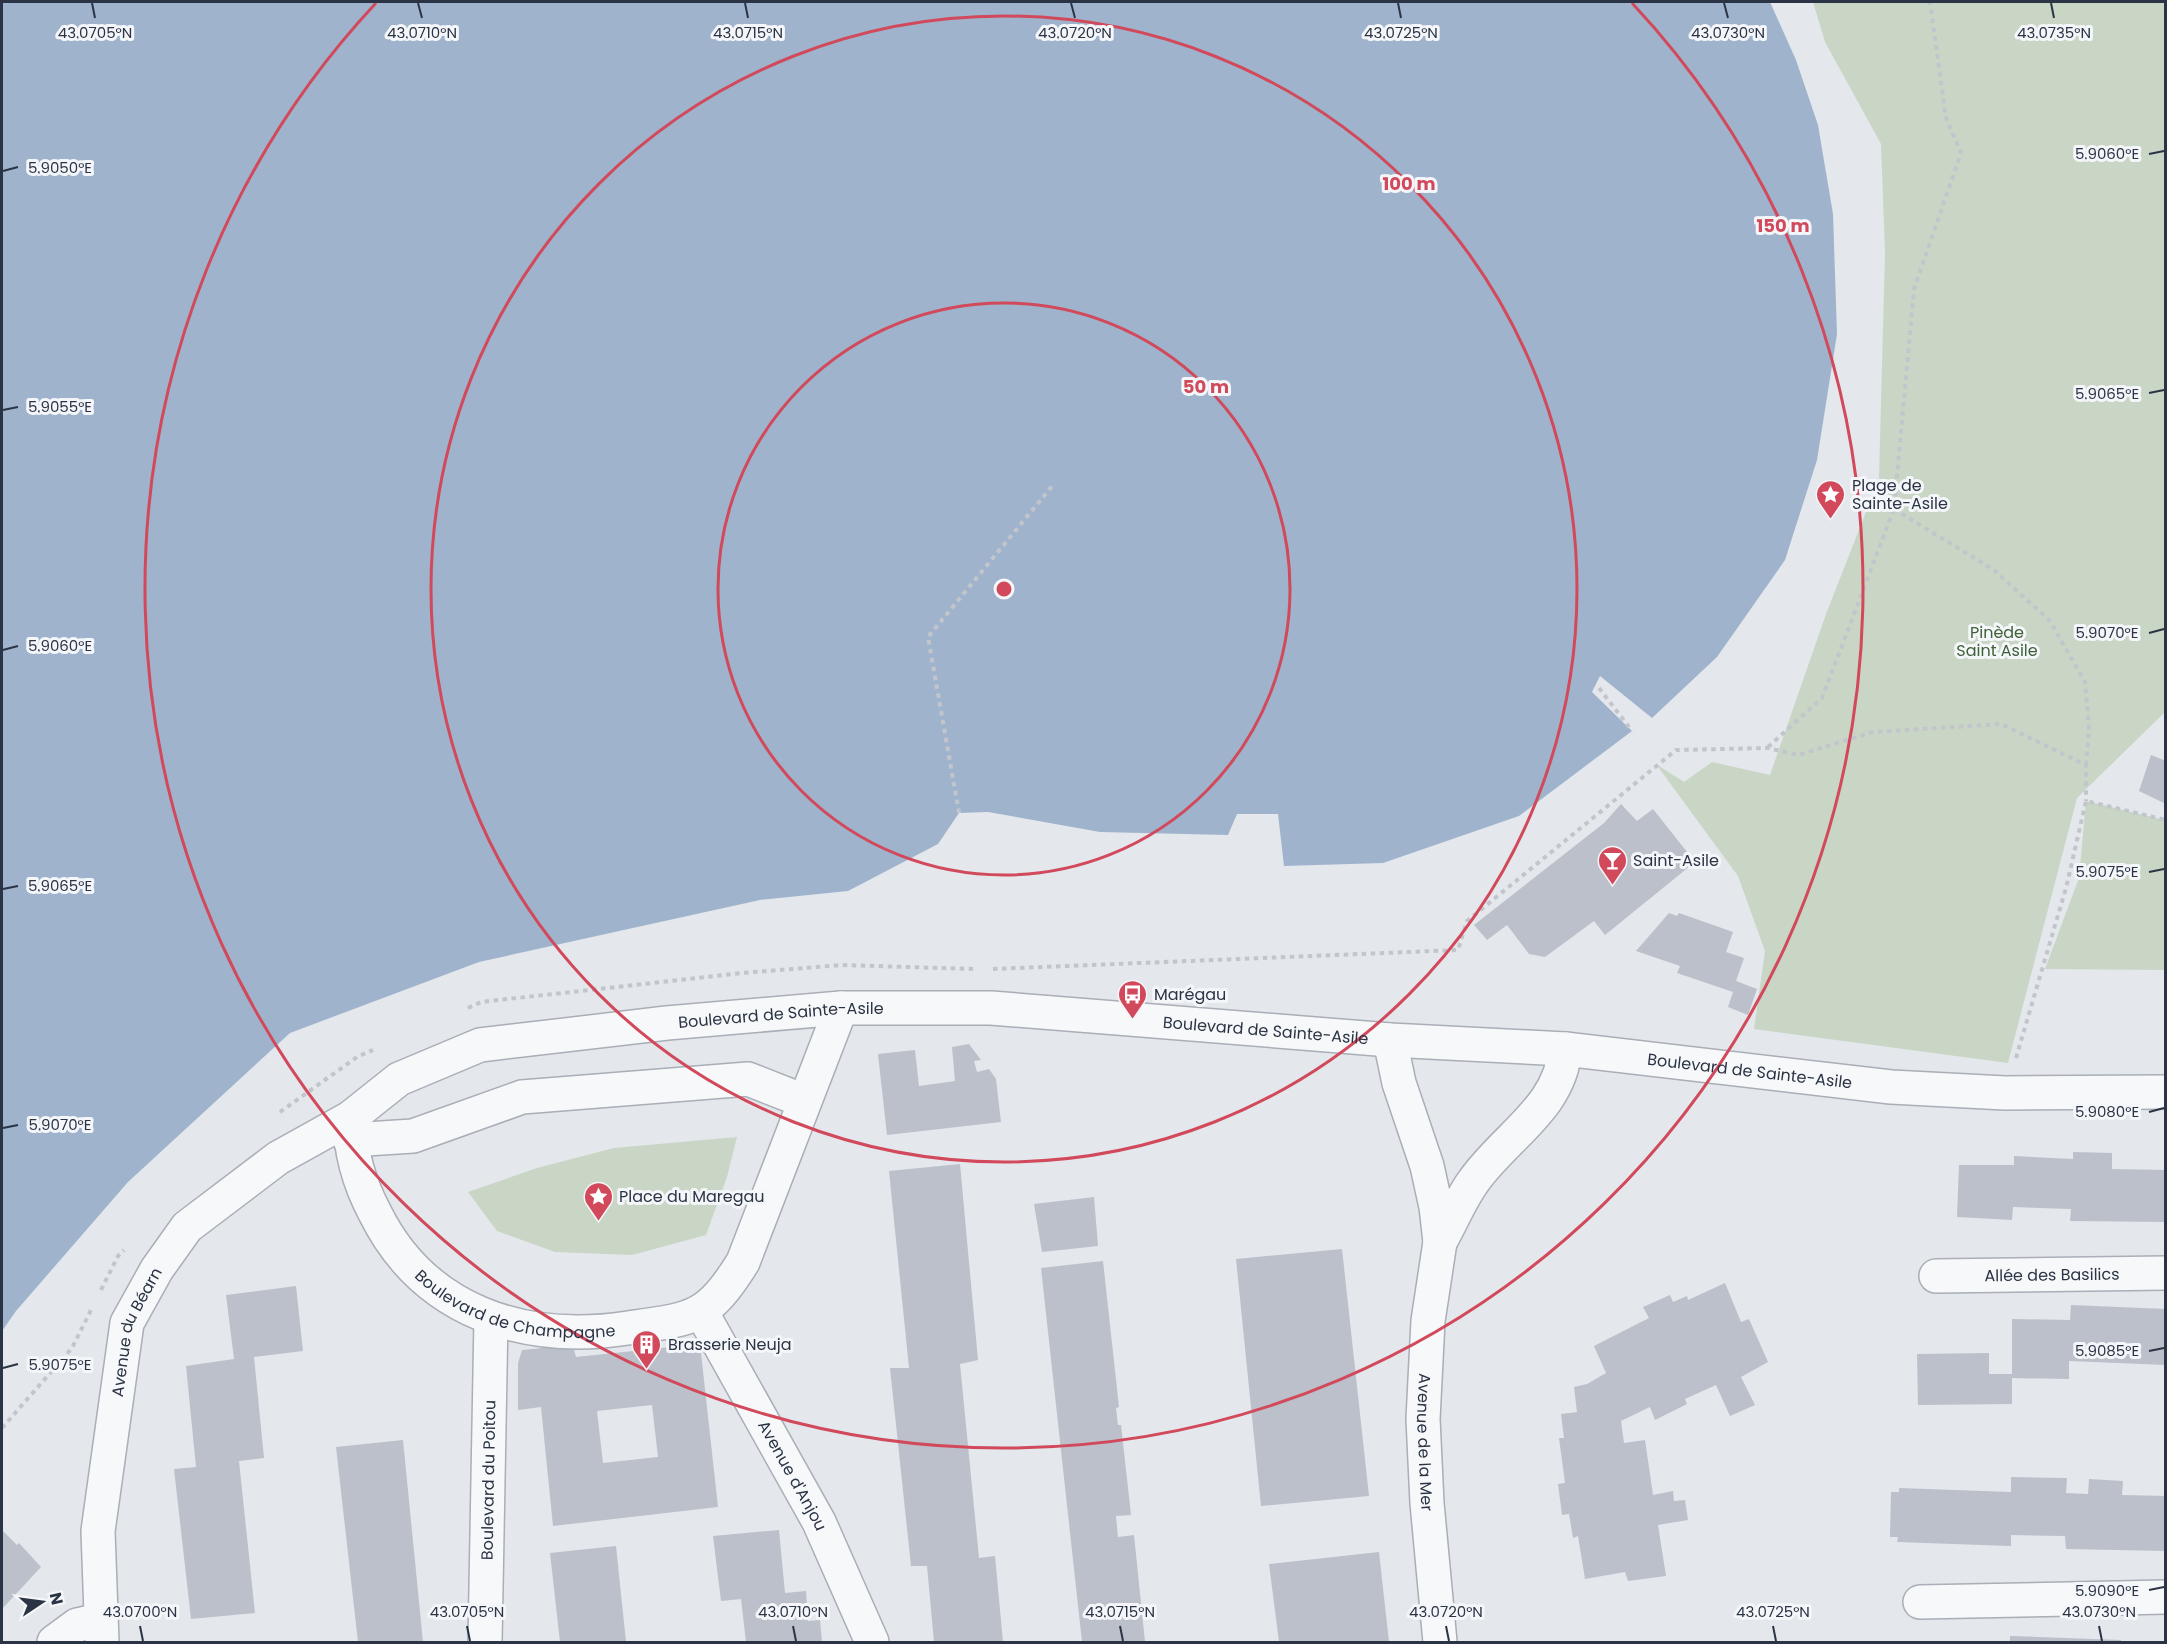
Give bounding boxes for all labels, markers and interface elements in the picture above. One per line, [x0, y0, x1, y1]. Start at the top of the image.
text: 43.0705°N [58, 22, 132, 43]
text: 43.0710°N [387, 22, 457, 43]
text: 43.0715°N [713, 22, 783, 43]
text: 43.0720°N [1038, 22, 1112, 43]
text: 43.0725°N [1364, 22, 1438, 43]
text: 43.0730°N [1691, 22, 1765, 43]
text: 43.0735°N [2017, 22, 2091, 43]
text: 5.9060°E [2075, 143, 2139, 164]
text: 5.9050°E [28, 157, 92, 178]
text: 100 m [1382, 171, 1436, 196]
text: 150 m [1756, 213, 1810, 238]
text: 50 m [1183, 374, 1229, 399]
text: 5.9065°E [2075, 383, 2139, 404]
text: 5.9055°E [28, 396, 92, 417]
place label: Plage de Sainte-Asile [1852, 474, 1948, 515]
place icon: Plage de Sainte-Asile [1815, 478, 1847, 520]
centre of rings [994, 579, 1014, 599]
park label: Pinède Saint Asile [1956, 621, 2038, 662]
text: 5.9070°E [2076, 622, 2138, 643]
text: 5.9060°E [28, 635, 92, 656]
bar icon: Saint-Asile [1596, 844, 1628, 886]
place label: Saint-Asile [1633, 849, 1719, 872]
text: 5.9075°E [2076, 861, 2138, 882]
text: 5.9065°E [28, 875, 92, 896]
bus stop icon: Marégau [1117, 978, 1149, 1020]
place label: Marégau [1154, 983, 1226, 1006]
street label: Boulevard de Sainte-Asile [677, 997, 884, 1033]
street label: Boulevard de Sainte-Asile [1162, 1010, 1369, 1050]
street label: Boulevard de Sainte-Asile [1646, 1047, 1854, 1094]
text: 5.9080°E [2075, 1101, 2139, 1122]
text: 5.9070°E [29, 1114, 91, 1135]
place icon: Place du Maregau [582, 1180, 614, 1222]
place label: Place du Maregau [619, 1185, 765, 1208]
street label: Allée des Basilics [1984, 1262, 2120, 1287]
street label: Avenue du Béarn [105, 1263, 167, 1398]
street label: Boulevard de Champagne [410, 1264, 616, 1343]
building icon: Brasserie Neuja [631, 1328, 663, 1370]
place label: Brasserie Neuja [668, 1333, 792, 1356]
text: 5.9085°E [2075, 1340, 2139, 1361]
text: 5.9075°E [29, 1354, 91, 1375]
street label: Avenue de la Mer [1411, 1373, 1439, 1512]
street label: Boulevard du Poitou [475, 1400, 501, 1560]
street label: Avenue d'Anjou [753, 1416, 833, 1534]
north arrow [12, 1572, 72, 1632]
text: 5.9090°E [2075, 1580, 2139, 1601]
text: N [44, 1590, 69, 1607]
text: 43.0700°N [103, 1601, 177, 1622]
text: 43.0705°N [430, 1601, 504, 1622]
text: 43.0710°N [758, 1601, 828, 1622]
text: 43.0715°N [1085, 1601, 1155, 1622]
text: 43.0720°N [1409, 1601, 1483, 1622]
text: 43.0725°N [1736, 1601, 1810, 1622]
text: 43.0730°N [2062, 1601, 2136, 1622]

